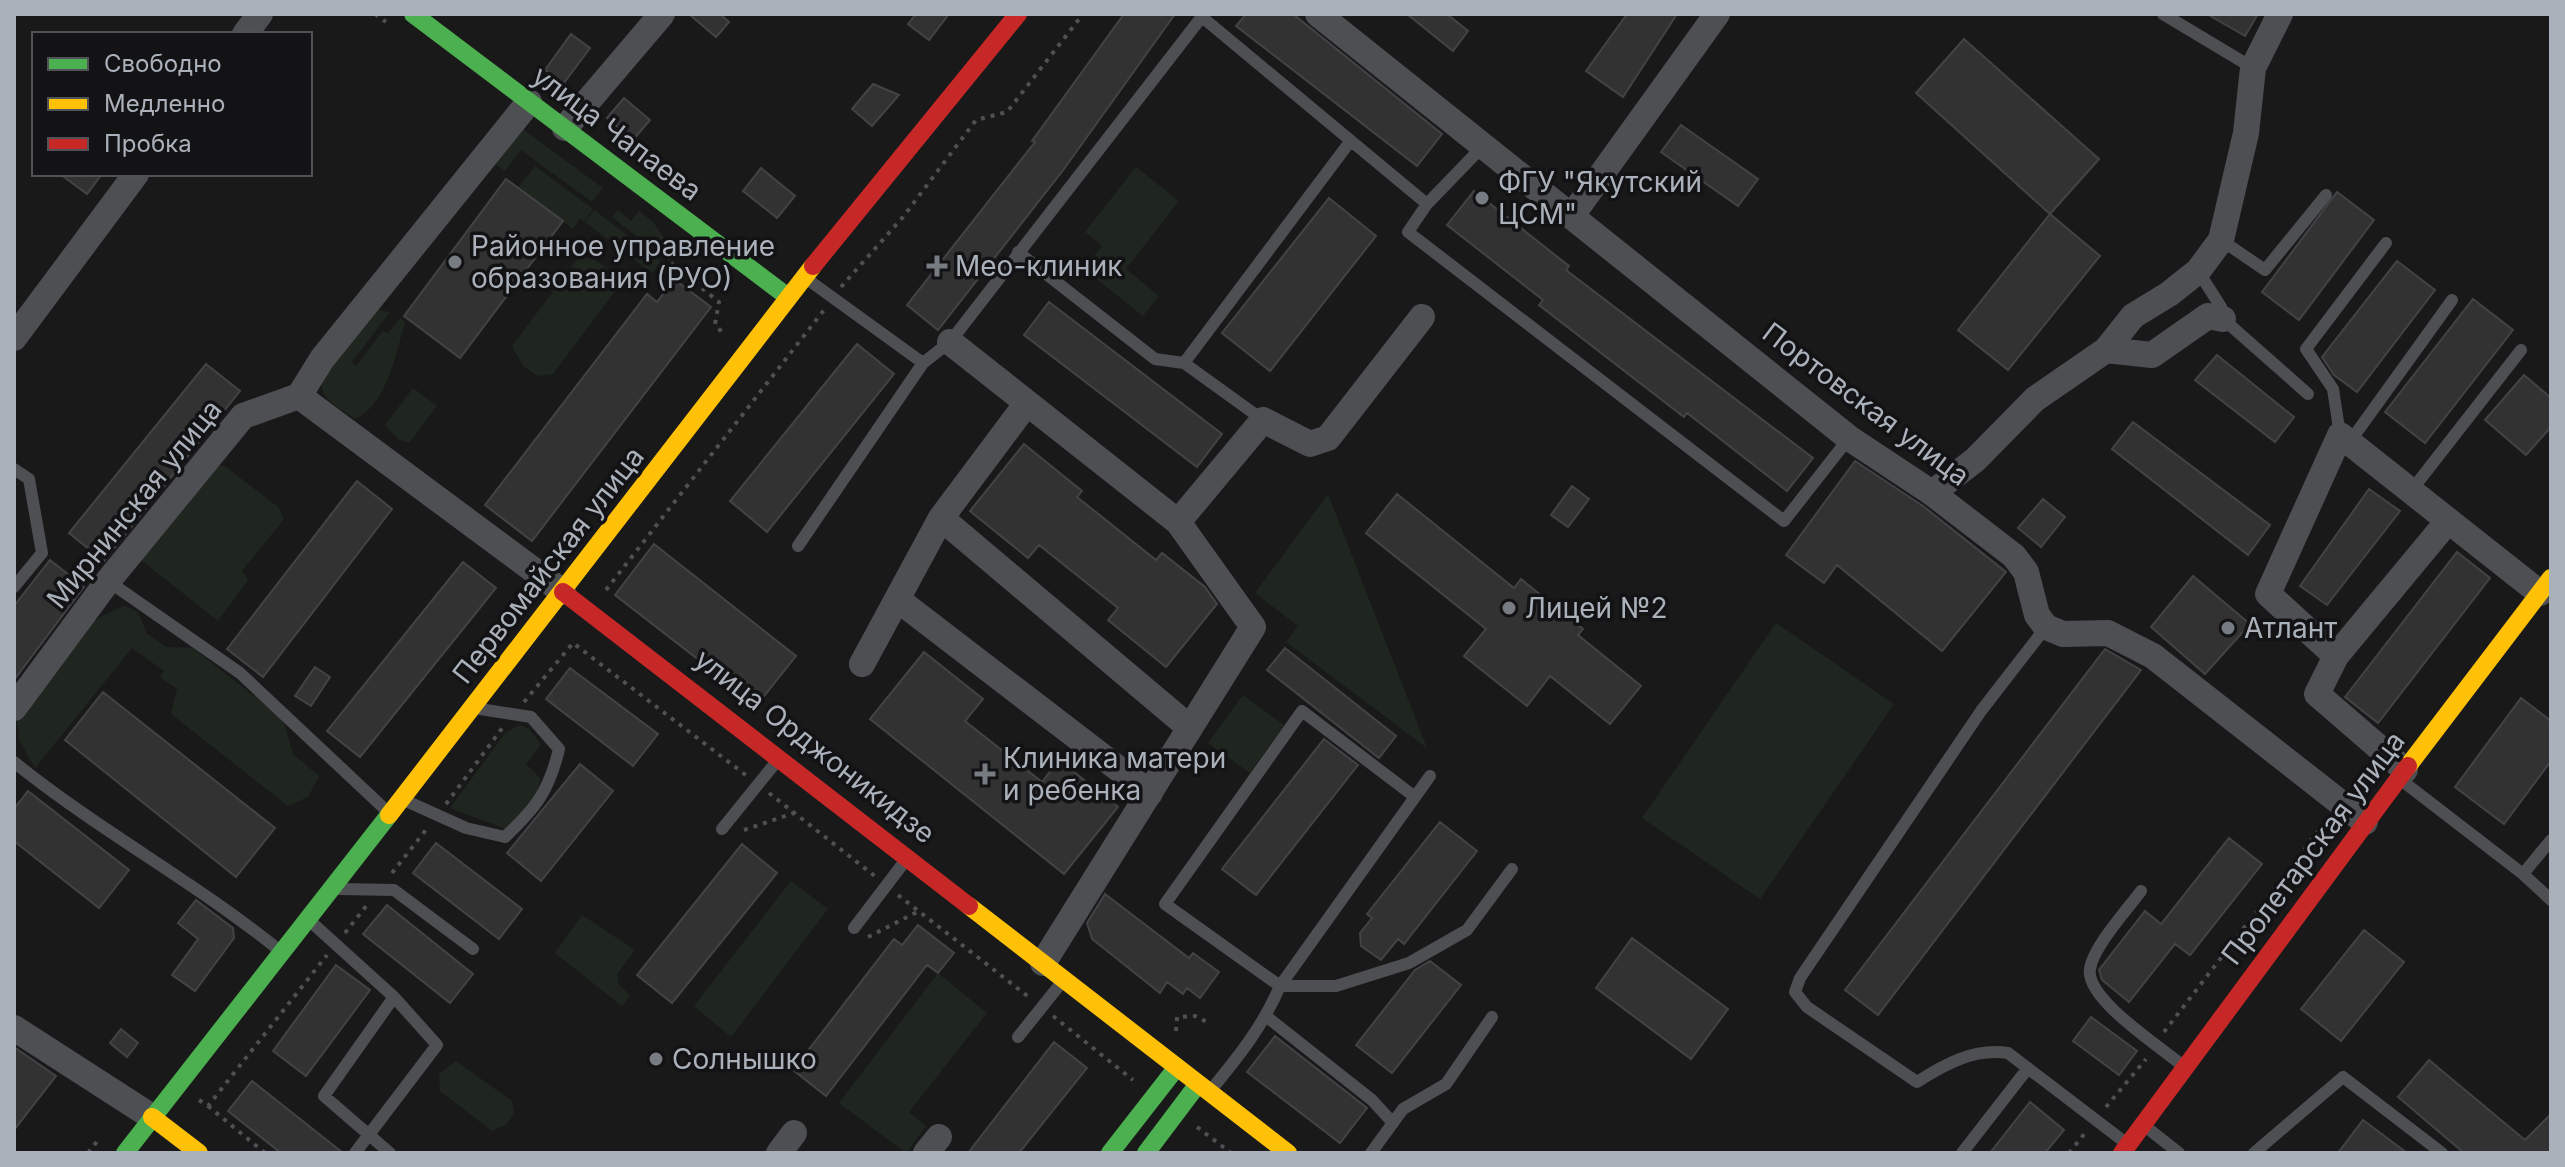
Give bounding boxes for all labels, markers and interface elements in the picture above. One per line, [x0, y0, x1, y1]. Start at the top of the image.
legend [32, 32, 312, 176]
text: Свободно [104, 49, 222, 78]
street label: улица Чапаева [526, 58, 708, 208]
text: Медленно [104, 89, 225, 118]
text: Пробка [104, 129, 192, 158]
place label: ФГУ "Якутский ЦСМ" [1498, 165, 1702, 231]
marker: ФГУ "Якутский ЦСМ" [1473, 189, 1491, 207]
place label: Районное управление образования (РУО) [471, 229, 775, 295]
place label: Мео-клиник [955, 249, 1122, 283]
marker: Районное управление образования (РУО) [446, 253, 464, 271]
marker: Мео-клиник [926, 255, 948, 277]
street label: Портовская улица [1756, 315, 1976, 493]
street label: Мирнинская улица [39, 393, 229, 615]
street label: Первомайская улица [445, 440, 651, 690]
place label: Лицей №2 [1525, 591, 1668, 625]
marker: Лицей №2 [1500, 599, 1518, 617]
place label: Атлант [2244, 611, 2337, 645]
marker: Атлант [2219, 619, 2237, 637]
street label: улица Орджоникидзе [688, 642, 942, 850]
street label: Пролетарская улица [2214, 725, 2412, 971]
place label: Клиника матери и ребенка [1003, 741, 1226, 807]
marker: Клиника матери и ребенка [974, 763, 996, 785]
place label: Солнышко [672, 1042, 817, 1076]
marker: Солнышко [647, 1050, 665, 1068]

